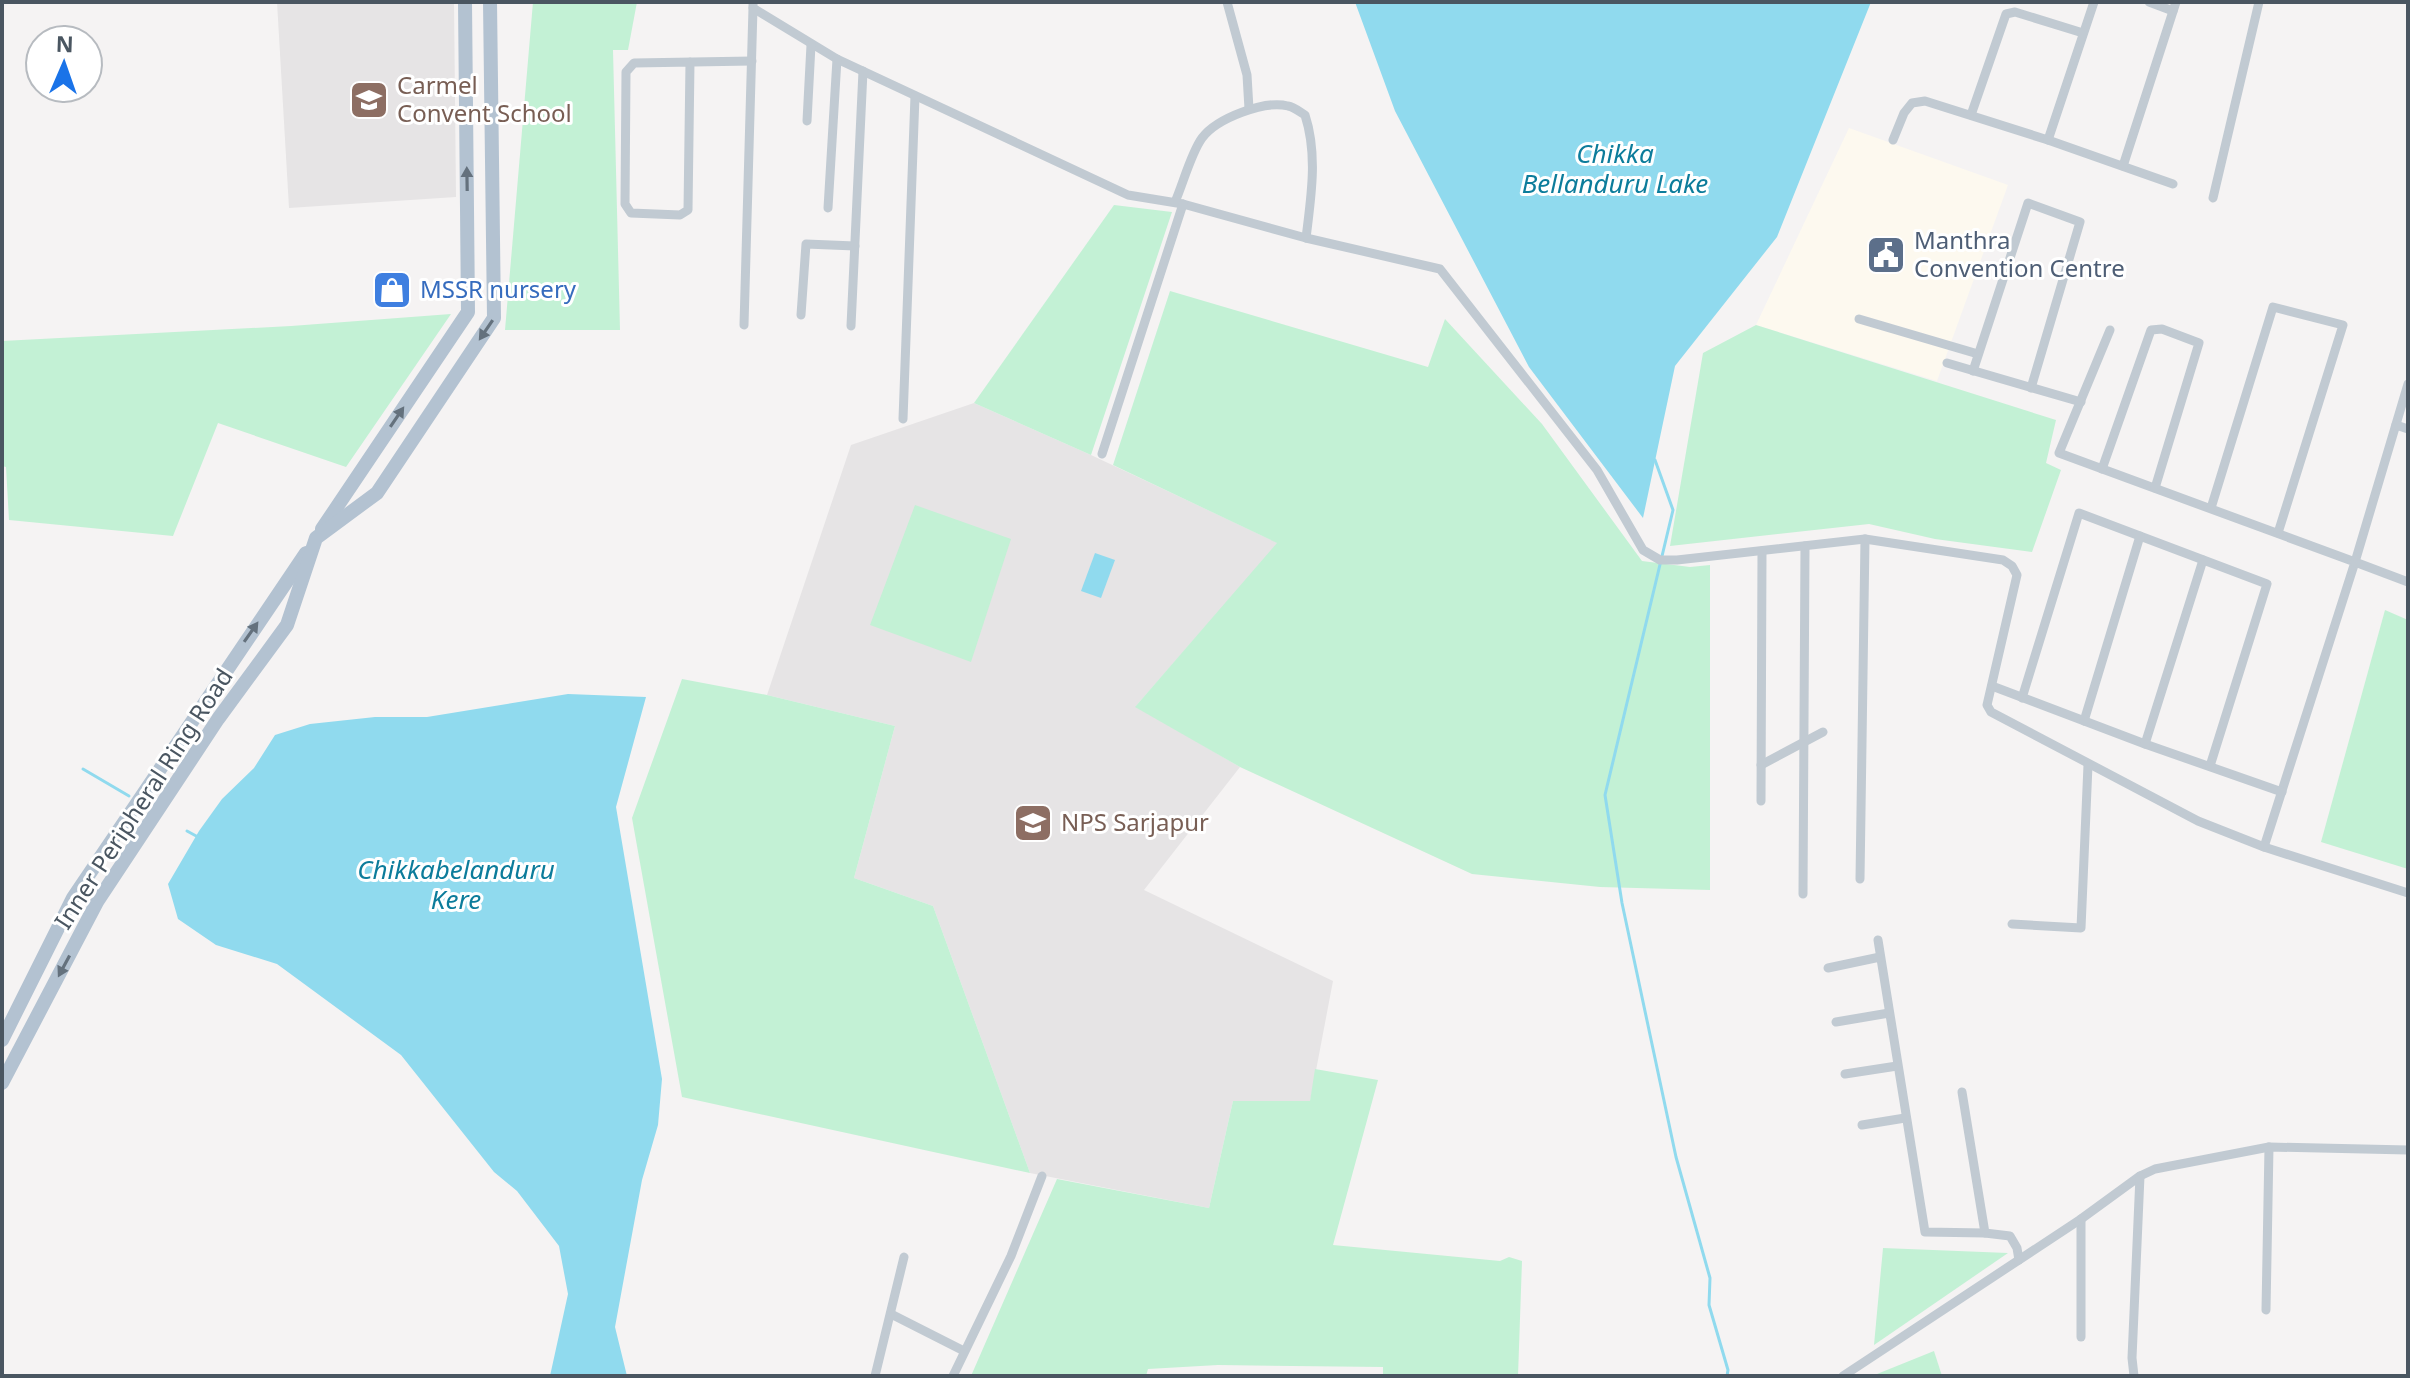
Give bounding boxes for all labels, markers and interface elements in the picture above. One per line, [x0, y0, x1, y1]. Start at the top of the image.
north arrow [24, 24, 104, 104]
text: N [55, 28, 74, 58]
place label: Carmel Convent School [397, 68, 572, 129]
school or university icon: Carmel Convent School [348, 79, 390, 121]
water label: Chikka Bellanduru Lake [1522, 135, 1708, 201]
one-way arrow [461, 166, 473, 191]
place label: Manthra Convention Centre [1914, 223, 2125, 284]
public building icon: Manthra Convention Centre [1865, 234, 1907, 276]
shop icon: MSSR nursery [371, 269, 413, 311]
place label: MSSR nursery [420, 272, 577, 305]
one-way arrow [479, 319, 494, 340]
one-way arrow [389, 407, 404, 428]
one-way arrow [243, 622, 258, 643]
street label: Inner Peripheral Ring Road [46, 661, 240, 935]
school or university icon: NPS Sarjapur [1012, 802, 1054, 844]
place label: NPS Sarjapur [1061, 805, 1209, 838]
water label: Chikkabelanduru Kere [357, 851, 555, 917]
one-way arrow [57, 955, 71, 977]

